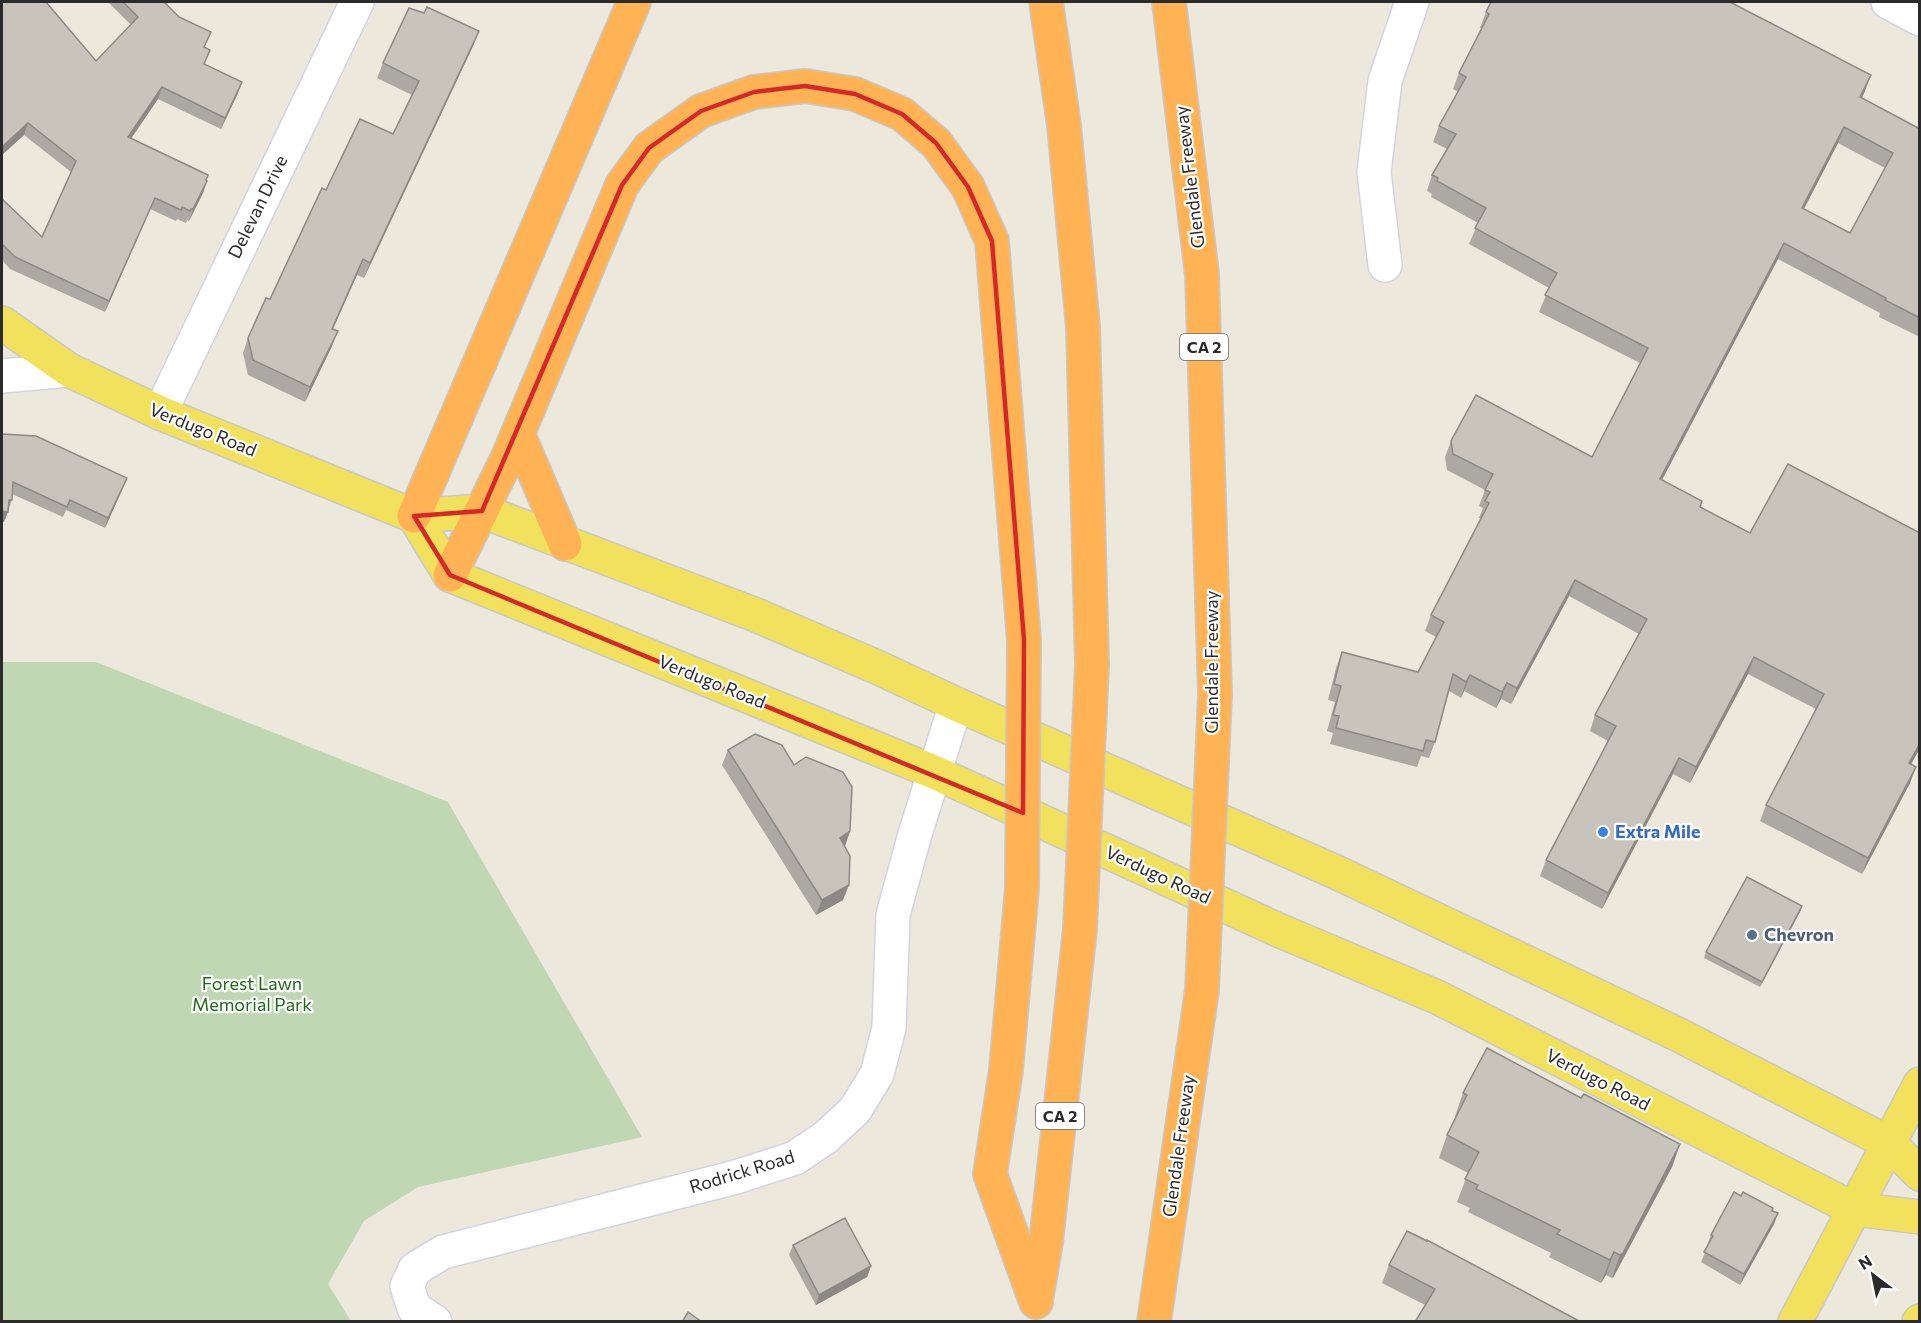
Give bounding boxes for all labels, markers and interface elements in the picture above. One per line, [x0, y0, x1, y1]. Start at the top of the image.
street label: Glendale Freeway [1169, 105, 1209, 250]
street label: Delevan Drive [223, 151, 292, 262]
road number: CA 2 [1180, 334, 1228, 360]
street label: Verdugo Road [147, 398, 260, 461]
street label: Glendale Freeway [1200, 590, 1222, 734]
street label: Verdugo Road [656, 650, 769, 713]
place label: Extra Mile [1615, 820, 1700, 842]
marker: Extra Mile [1596, 825, 1610, 839]
street label: Verdugo Road [1102, 840, 1215, 908]
place label: Chevron [1764, 923, 1834, 945]
marker: Chevron [1745, 928, 1759, 942]
park label: Forest Lawn Memorial Park [192, 972, 312, 1015]
street label: Verdugo Road [1543, 1043, 1654, 1115]
street label: Glendale Freeway [1157, 1073, 1199, 1218]
road number: CA 2 [1036, 1103, 1084, 1129]
street label: Rodrick Road [687, 1145, 797, 1197]
north arrow [1843, 1245, 1903, 1305]
text: N [1855, 1251, 1875, 1273]

